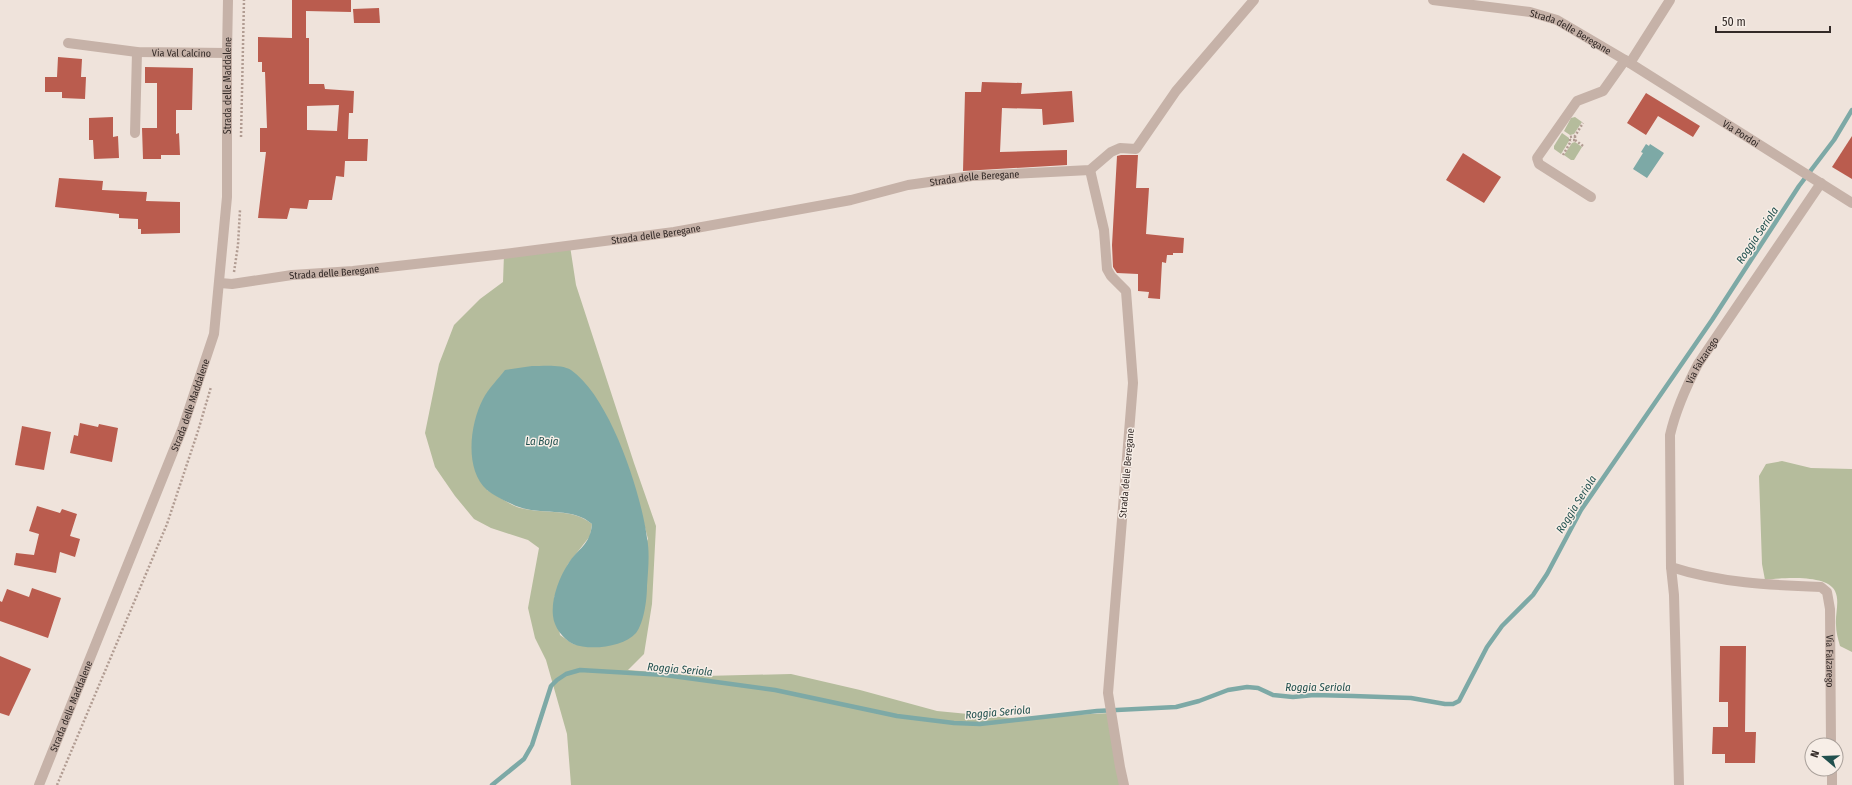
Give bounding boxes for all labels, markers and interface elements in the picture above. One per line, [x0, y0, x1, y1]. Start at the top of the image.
street label: Strada delle Beregane [1528, 7, 1613, 58]
scale bar [1716, 8, 1830, 34]
text: 50 m [1722, 15, 1746, 29]
street label: Strada delle Maddalene [222, 37, 234, 134]
street label: Via Val Calcino [152, 47, 211, 60]
street label: Via Pordoi [1720, 118, 1761, 150]
street label: Strada delle Beregane [929, 169, 1020, 189]
water label: Roggia Seriola [1734, 204, 1781, 266]
street label: Strada delle Beregane [611, 222, 702, 247]
street label: Strada delle Beregane [289, 263, 380, 282]
street label: Via Falzarego [1684, 335, 1722, 386]
street label: Strada delle Maddalene [169, 357, 212, 453]
street label: Strada delle Beregane [1117, 428, 1137, 518]
water label: La Boja [525, 435, 559, 448]
water label: Roggia Seriola [1554, 473, 1599, 536]
street label: Via Falzarego [1823, 635, 1836, 688]
street label: Strada delle Maddalene [48, 659, 95, 754]
water label: Roggia Seriola [647, 660, 713, 679]
water label: Roggia Seriola [1285, 681, 1351, 694]
water label: Roggia Seriola [965, 703, 1032, 722]
north arrow [1804, 737, 1844, 777]
text: N [1808, 749, 1822, 759]

